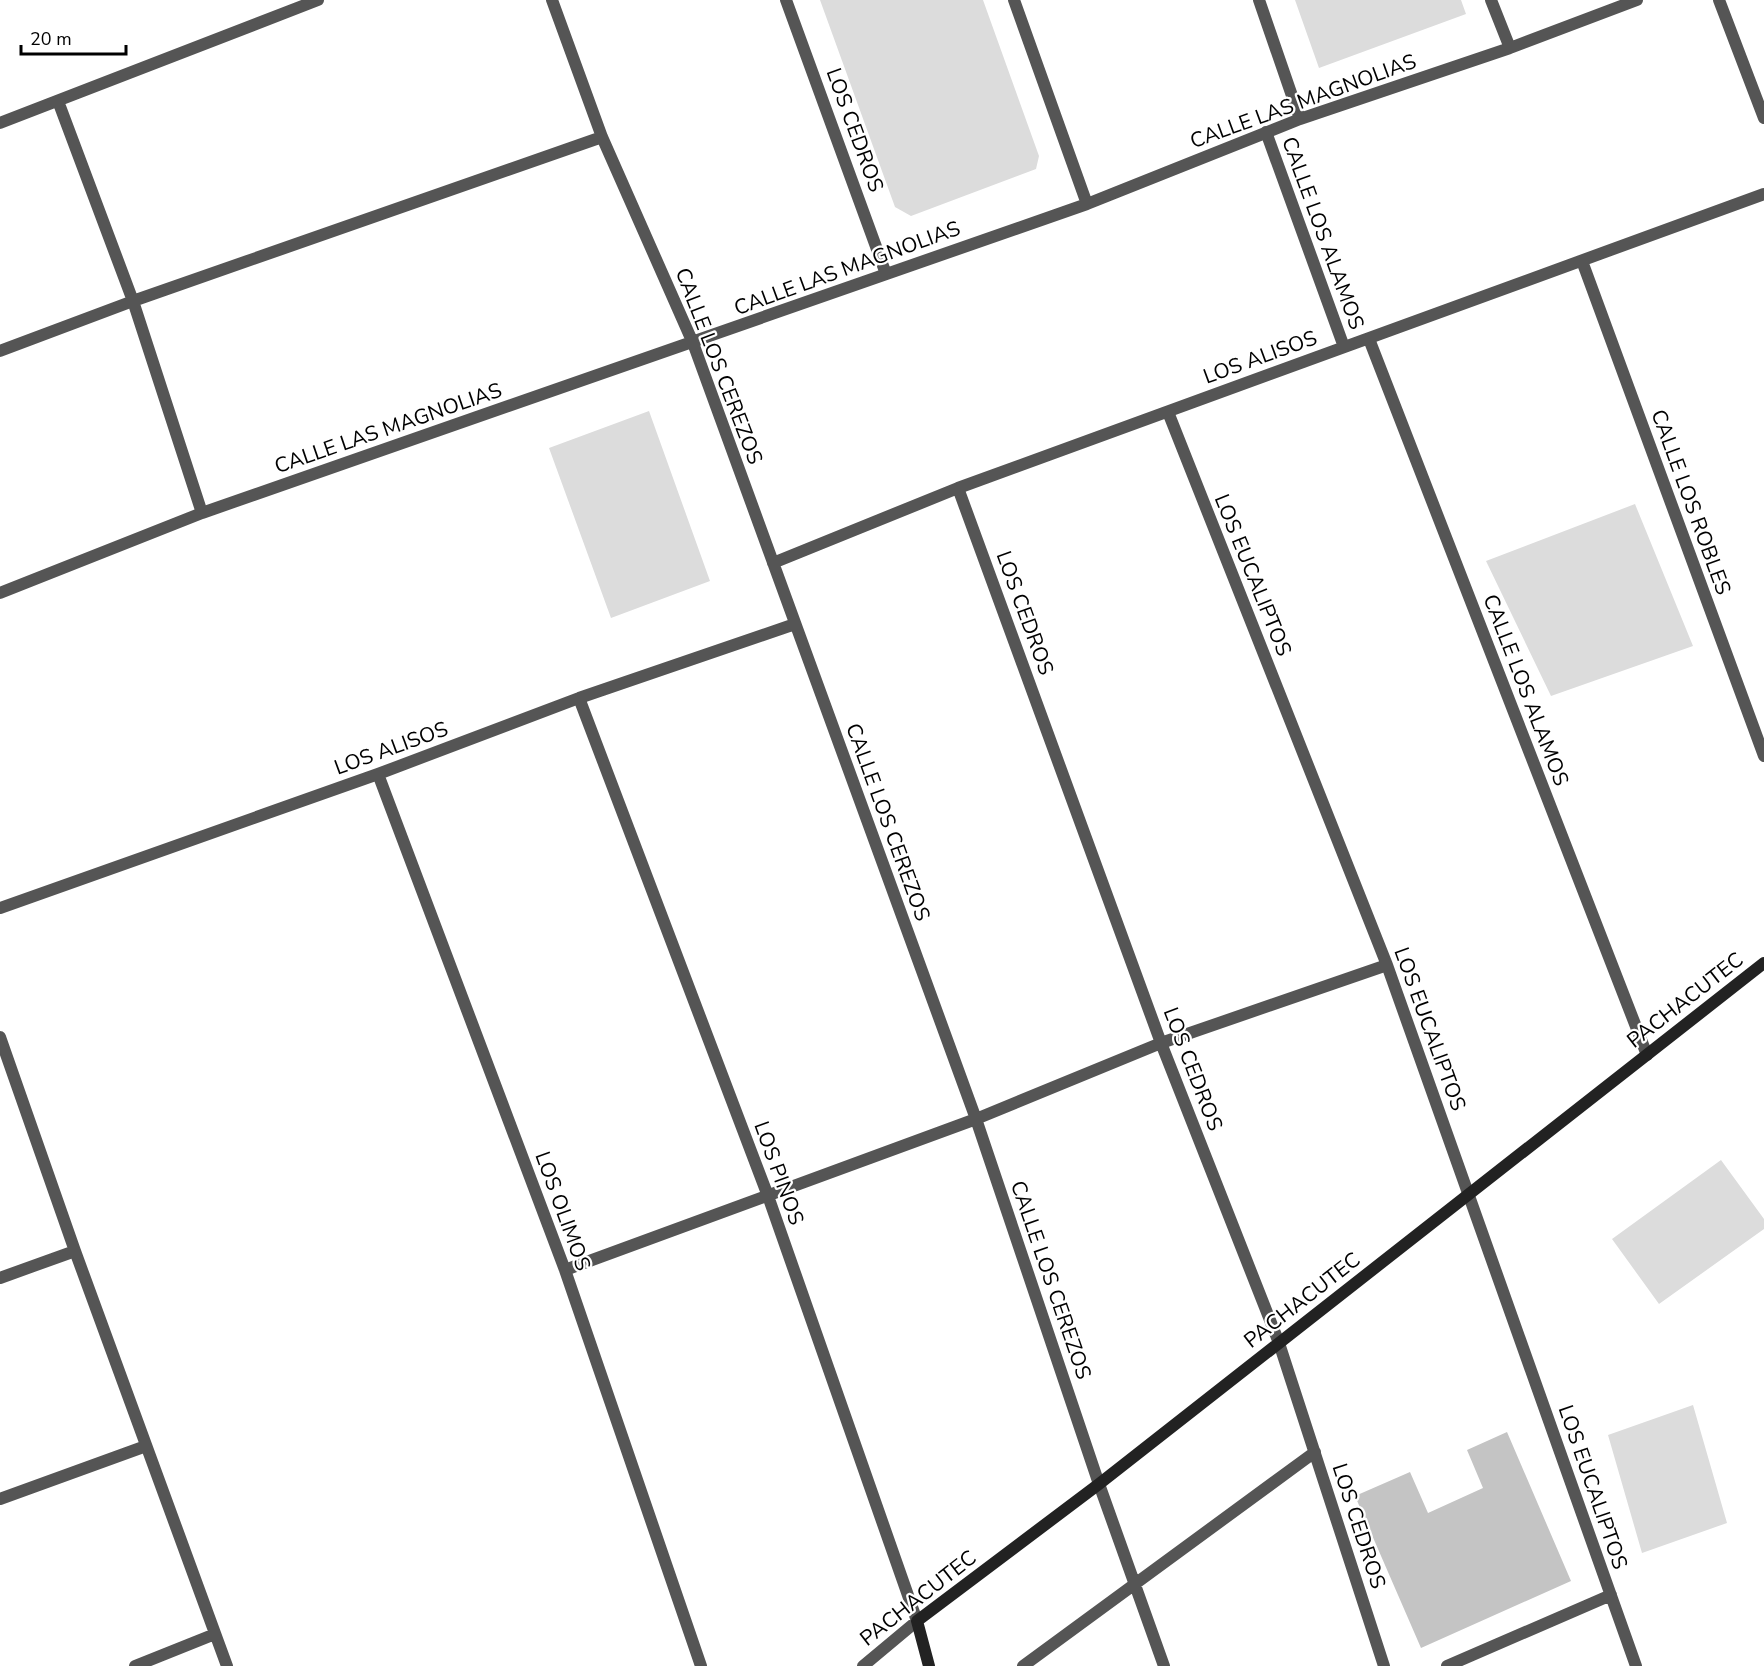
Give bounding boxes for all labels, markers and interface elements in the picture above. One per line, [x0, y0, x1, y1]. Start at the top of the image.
scale bar [21, 18, 126, 56]
text: 20 m [30, 27, 72, 51]
street label: CALLE LAS MAGNOLIAS [1186, 47, 1420, 155]
street label: LOS CEDROS [820, 64, 890, 196]
street label: CALLE LOS ALAMOS [1275, 133, 1371, 333]
street label: CALLE LAS MAGNOLIAS [730, 214, 964, 322]
street label: CALLE LOS CEREZOS [669, 264, 769, 468]
street label: LOS ALISOS [1199, 323, 1321, 391]
street label: CALLE LAS MAGNOLIAS [271, 376, 506, 480]
street label: CALLE LOS ROBLES [1644, 406, 1738, 599]
street label: LOS EUCALIPTOS [1208, 490, 1298, 660]
street label: LOS CEDROS [990, 547, 1060, 679]
street label: CALLE LOS ALAMOS [1477, 590, 1575, 790]
street label: LOS ALISOS [330, 714, 452, 782]
street label: CALLE LOS CEREZOS [839, 719, 937, 925]
street label: LOS EUCALIPTOS [1387, 943, 1473, 1115]
street label: PACHACUTEC [1621, 946, 1749, 1054]
street label: LOS CEDROS [1157, 1003, 1229, 1135]
street label: LOS PINOS [747, 1117, 811, 1229]
street label: LOS OLIMOS [528, 1148, 598, 1275]
street label: CALLE LOS CEREZOS [1004, 1177, 1098, 1383]
street label: PACHACUTEC [1238, 1246, 1366, 1354]
street label: LOS EUCALIPTOS [1552, 1401, 1634, 1573]
street label: LOS CEDROS [1326, 1460, 1392, 1592]
street label: PACHACUTEC [854, 1544, 982, 1652]

